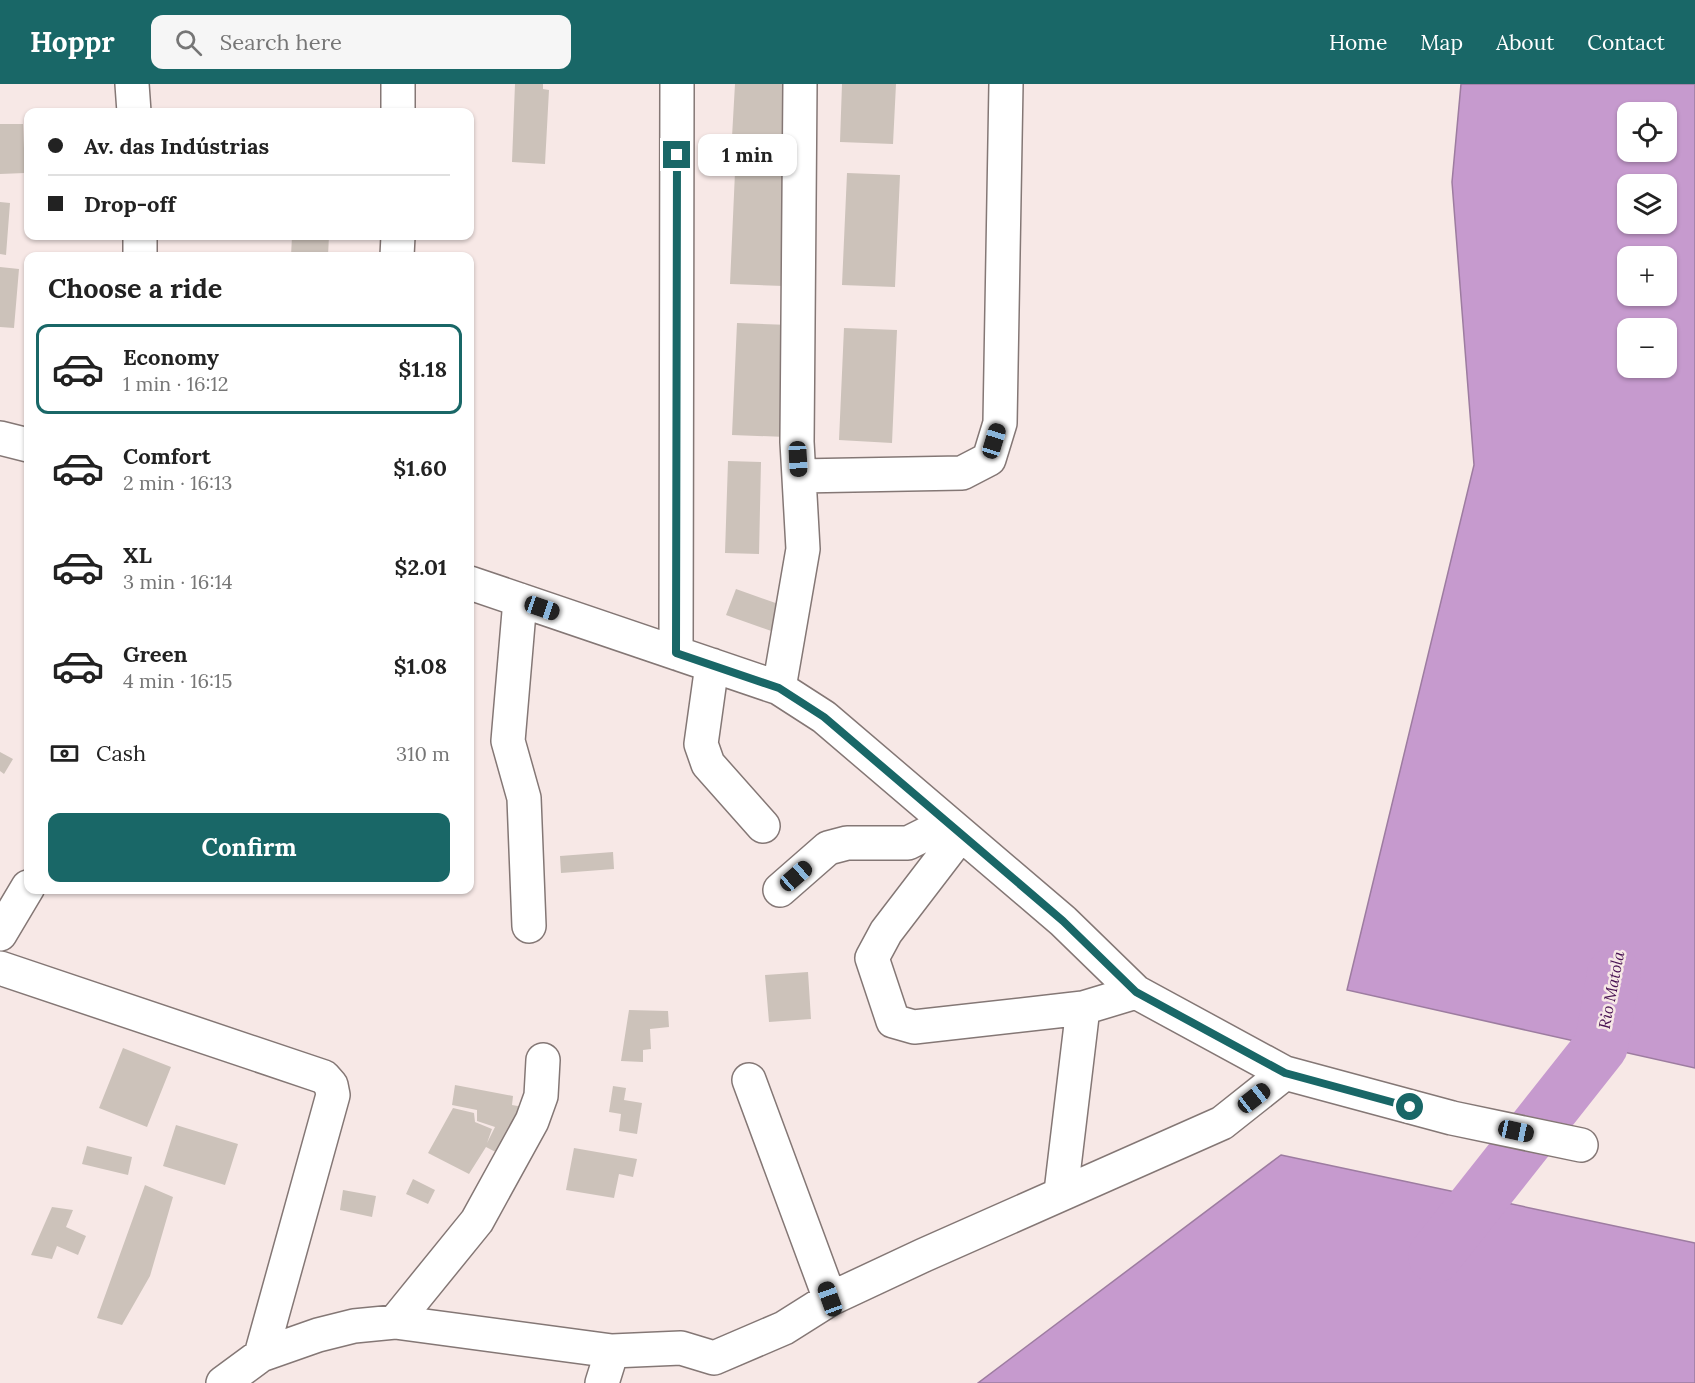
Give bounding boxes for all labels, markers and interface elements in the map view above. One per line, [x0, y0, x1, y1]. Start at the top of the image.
search box [151, 15, 571, 69]
text: Hoppr [30, 24, 115, 60]
icon: search [172, 26, 205, 59]
text: Search here [220, 28, 342, 56]
text: Home [1329, 29, 1387, 56]
text: Map [1420, 29, 1463, 56]
text: About [1496, 29, 1554, 56]
text: Contact [1587, 29, 1665, 56]
map controls [1617, 102, 1677, 378]
button: locate [1617, 102, 1677, 162]
text: Av. das Indústrias [84, 132, 269, 160]
callout: 1 min [698, 134, 797, 176]
route end [663, 141, 690, 168]
text: 1 min [722, 142, 773, 167]
button: layers [1617, 174, 1677, 234]
text: Drop-off [84, 190, 176, 218]
button: + [1617, 246, 1677, 306]
text: Choose a ride [48, 271, 222, 305]
button: − [1617, 318, 1677, 378]
icon: car [51, 342, 105, 396]
text: Economy [123, 343, 219, 371]
text: $1.18 [398, 355, 447, 383]
text: 1 min · 16:12 [123, 371, 229, 396]
car [980, 421, 1008, 461]
icon: car [51, 441, 105, 495]
car [788, 441, 808, 477]
text: Comfort [123, 442, 211, 470]
text: $1.60 [393, 454, 447, 482]
text: 2 min · 16:13 [123, 470, 232, 495]
icon: car [51, 540, 105, 594]
text: XL [123, 541, 152, 569]
text: $2.01 [395, 553, 447, 581]
text: 3 min · 16:14 [123, 569, 233, 594]
car [522, 594, 562, 622]
icon: car [51, 639, 105, 693]
text: Green [123, 640, 188, 668]
text: $1.08 [394, 652, 447, 680]
text: 4 min · 16:15 [123, 668, 232, 693]
icon: cash [48, 737, 81, 770]
text: Cash [96, 739, 146, 767]
text: 310 m [396, 741, 450, 766]
button: Confirm [48, 813, 450, 882]
car [777, 857, 815, 895]
water label: Rio Matola [1594, 949, 1628, 1030]
car [1234, 1080, 1274, 1116]
route start [1396, 1093, 1423, 1120]
car [1497, 1118, 1535, 1144]
car [815, 1279, 845, 1319]

